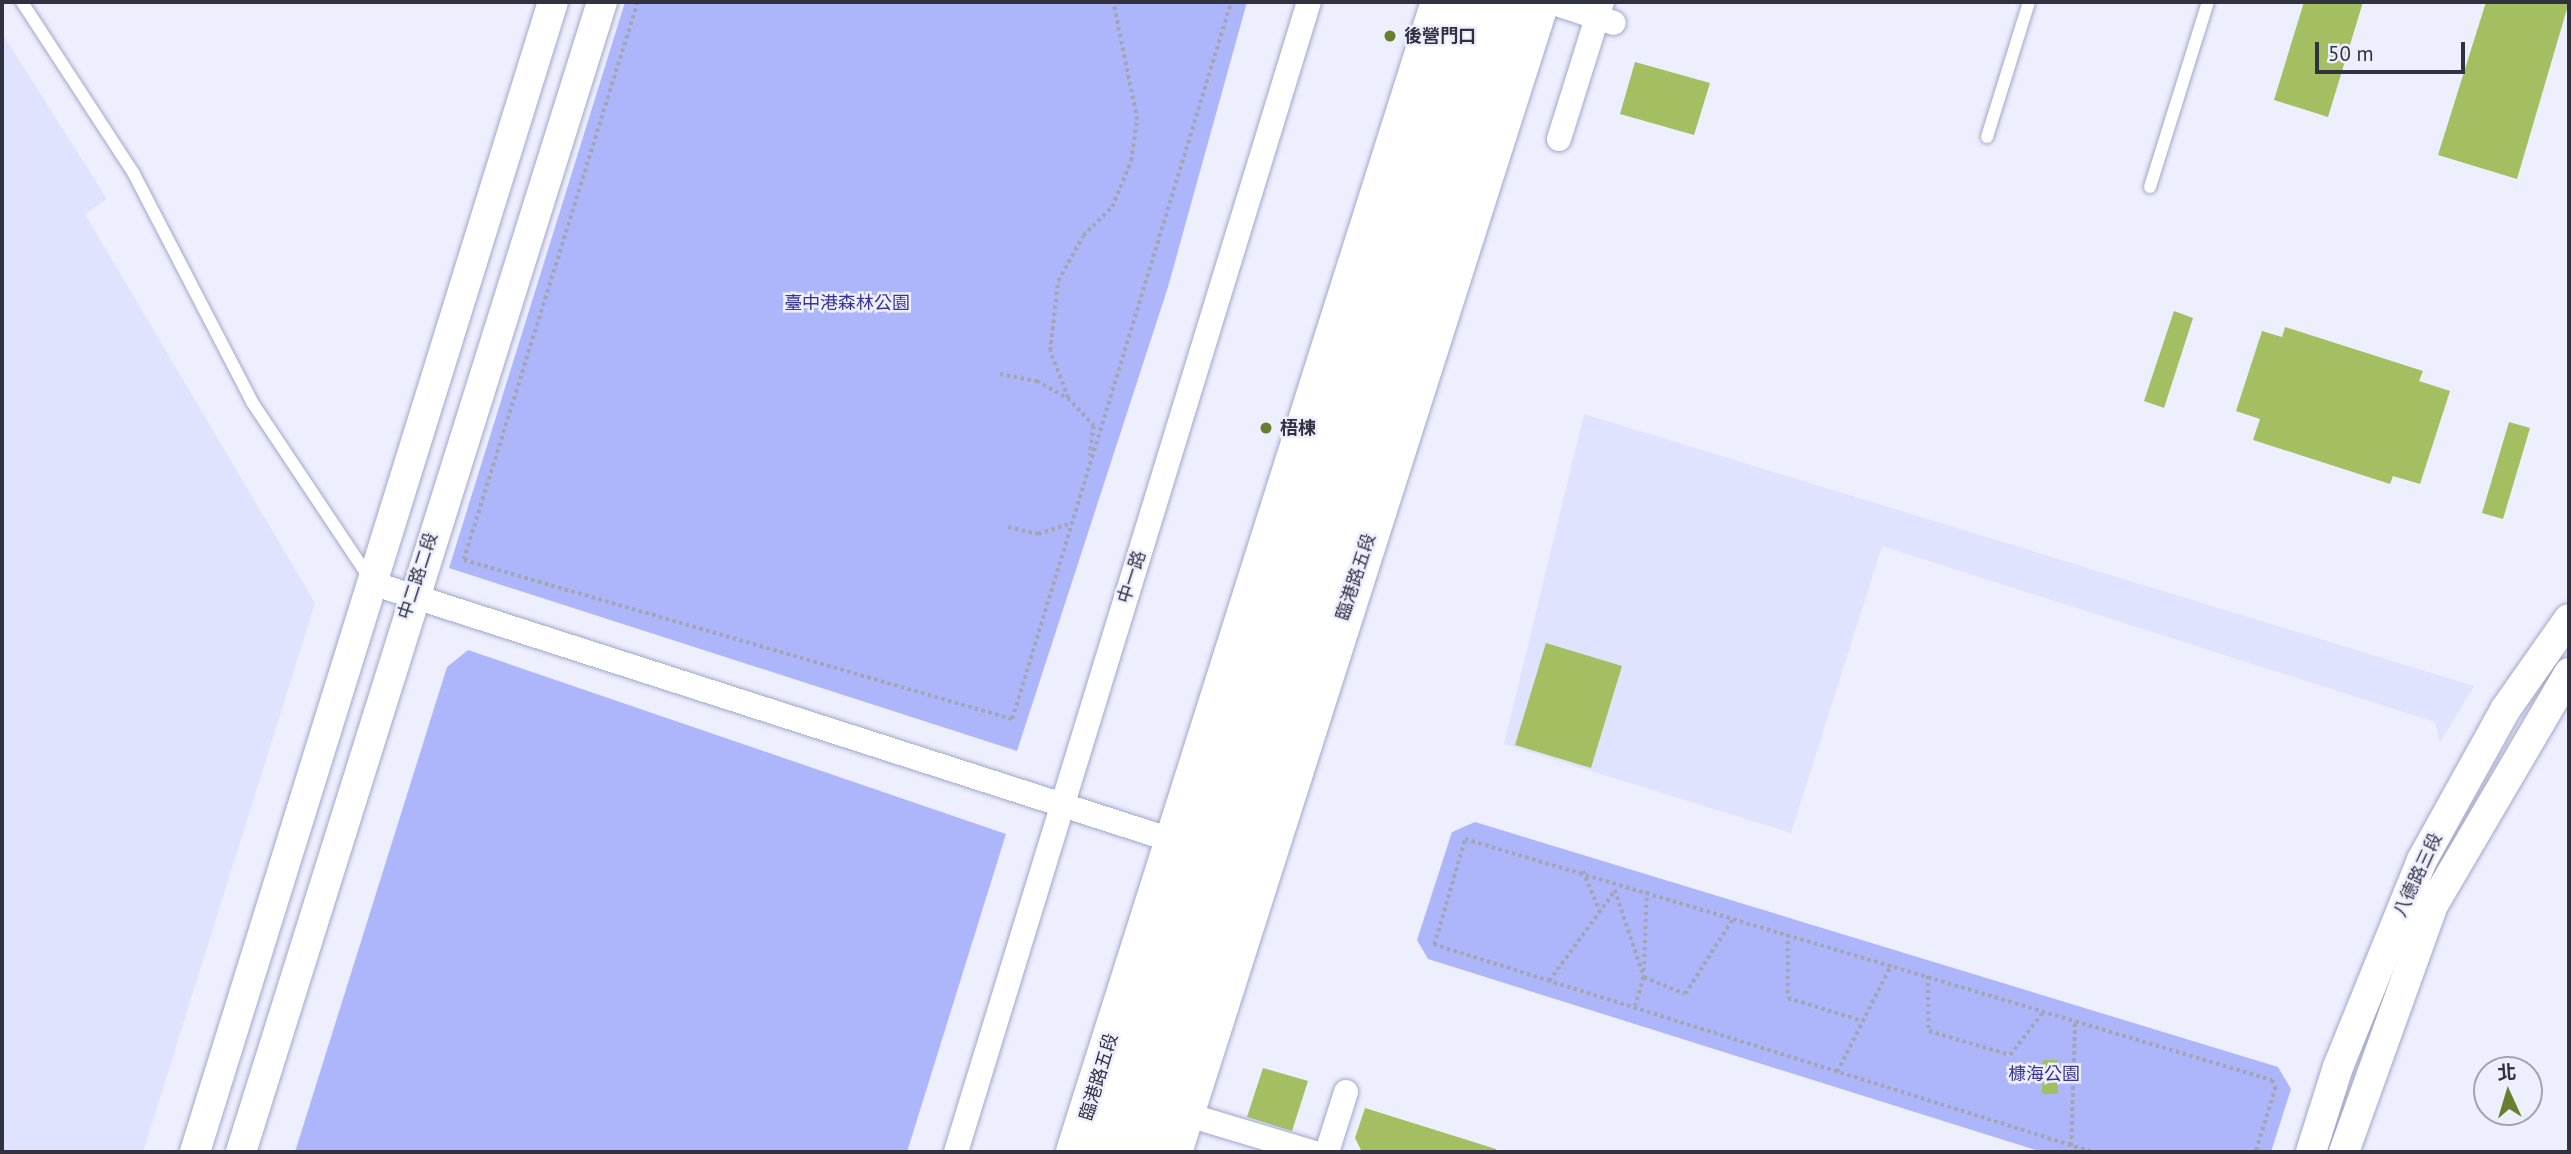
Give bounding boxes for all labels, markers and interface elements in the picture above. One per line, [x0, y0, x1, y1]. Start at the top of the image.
place label: 後營門口 [1404, 25, 1476, 47]
marker: 後營門口 [1382, 28, 1398, 44]
scale bar [2319, 28, 2470, 72]
text: 50 m [2328, 40, 2374, 67]
park label: 臺中港森林公園 [784, 292, 910, 314]
place label: 梧棟 [1280, 417, 1316, 439]
marker: 梧棟 [1258, 420, 1274, 436]
street label: 中二路二段 [394, 530, 442, 622]
street label: 臨港路五段 [1332, 531, 1380, 623]
street label: 中一路 [1113, 548, 1151, 606]
street label: 八德路三段 [2389, 830, 2447, 920]
street label: 臨港路五段 [1076, 1031, 1122, 1123]
north arrow [2473, 1056, 2543, 1126]
text: 北 [2496, 1059, 2517, 1085]
park label: 槺海公園 [2008, 1063, 2080, 1085]

